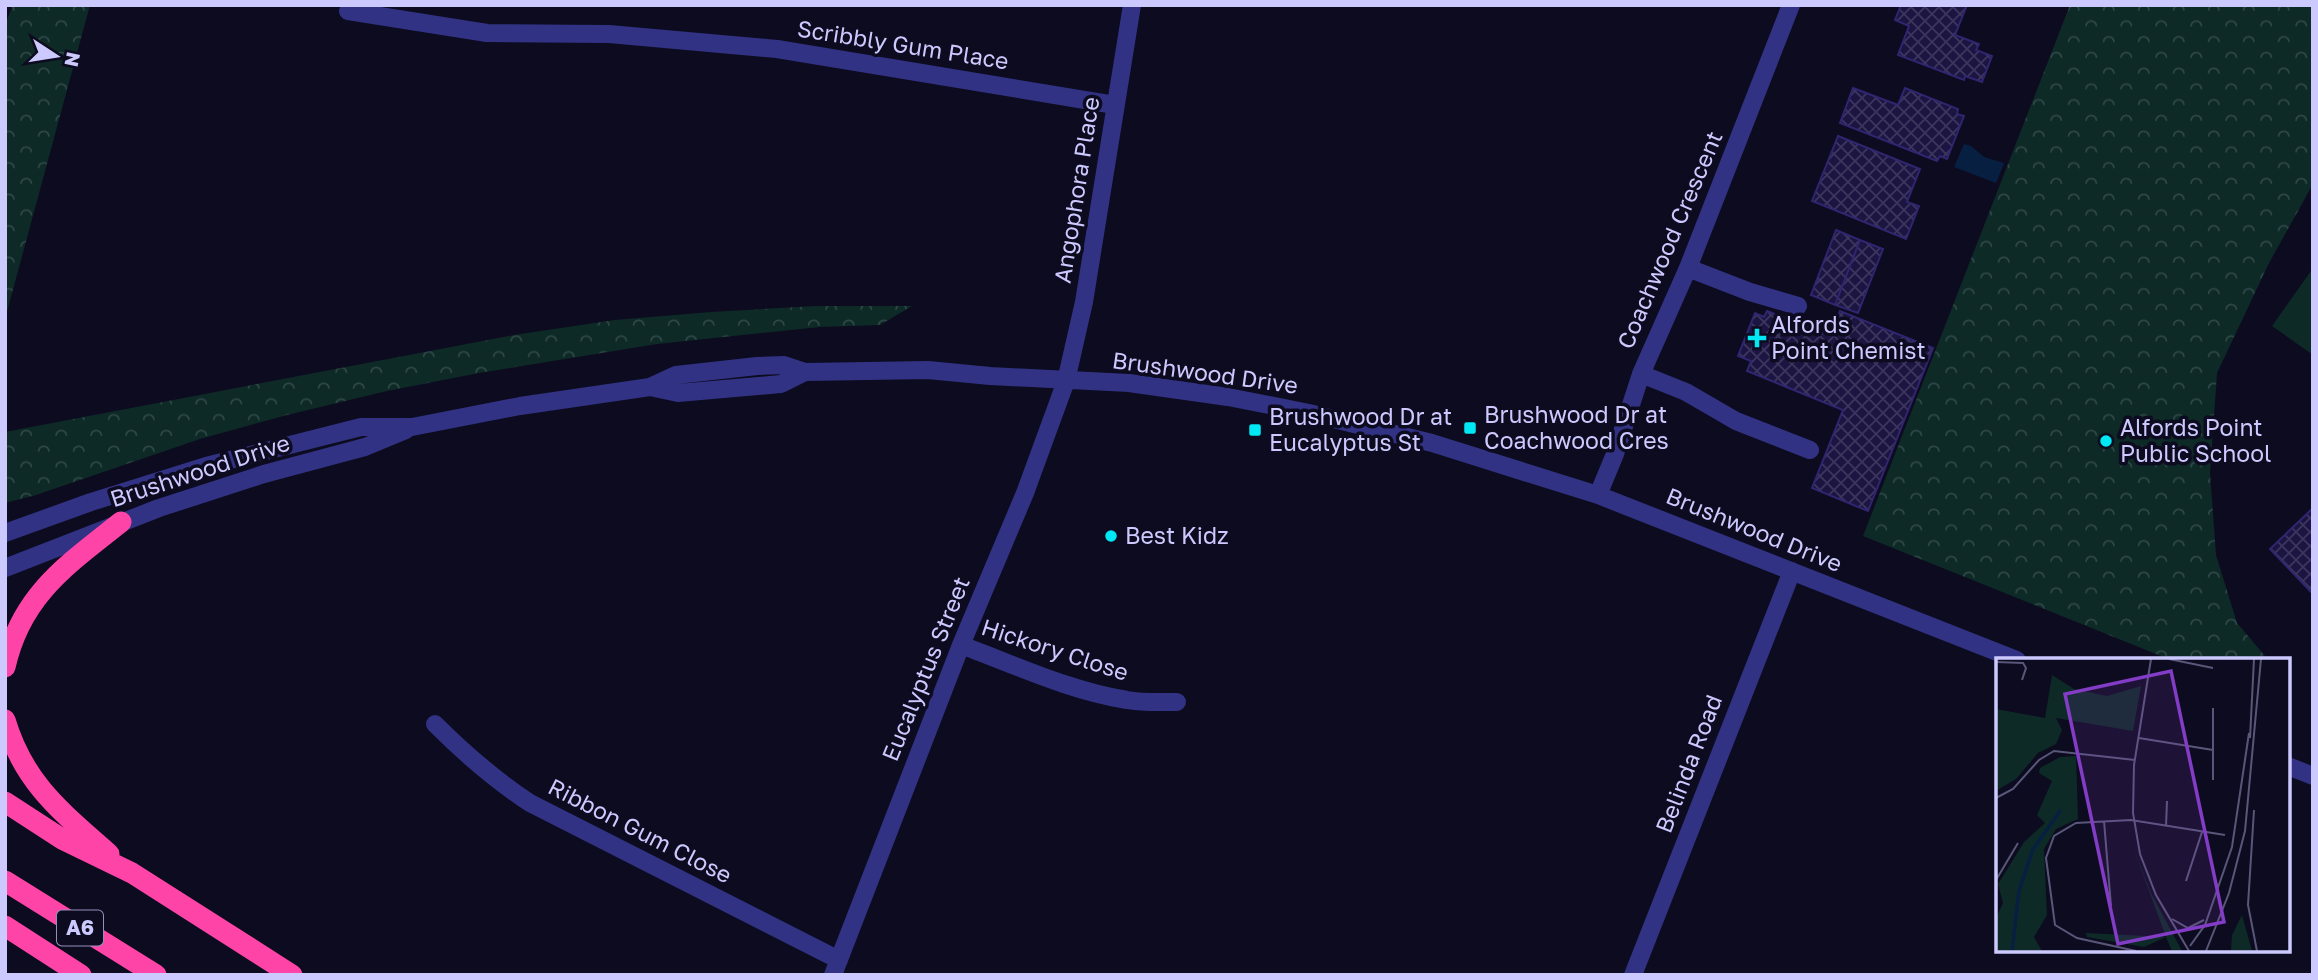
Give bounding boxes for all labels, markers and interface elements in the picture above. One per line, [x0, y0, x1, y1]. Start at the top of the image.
street label: Scribbly Gum Place [795, 13, 1011, 75]
north arrow [21, 21, 91, 91]
text: N [60, 50, 86, 69]
street label: Angophora Place [1047, 95, 1105, 285]
street label: Coachwood Crescent [1611, 127, 1728, 353]
place label: Alfords Point Chemist [1771, 310, 1926, 364]
marker: Alfords Point Chemist [1749, 330, 1765, 346]
street label: Brushwood Drive [1110, 345, 1300, 399]
place label: Brushwood Dr at Coachwood Cres [1484, 400, 1669, 454]
place label: Brushwood Dr at Eucalyptus St [1269, 402, 1452, 456]
place label: Alfords Point Public School [2120, 413, 2271, 467]
marker: Brushwood Dr at Coachwood Cres [1462, 420, 1478, 436]
marker: Brushwood Dr at Eucalyptus St [1247, 422, 1263, 438]
street label: Brushwood Drive [106, 428, 293, 512]
marker: Alfords Point Public School [2098, 433, 2114, 449]
street label: Brushwood Drive [1662, 481, 1846, 577]
place label: Best Kidz [1125, 521, 1229, 549]
marker: Best Kidz [1103, 528, 1119, 544]
street label: Eucalyptus Street [875, 572, 975, 765]
street label: Hickory Close [978, 612, 1132, 686]
inset map [1996, 658, 2290, 952]
street label: Belinda Road [1649, 691, 1727, 837]
street label: Ribbon Gum Close [544, 772, 737, 888]
road number: A6 [57, 911, 103, 946]

